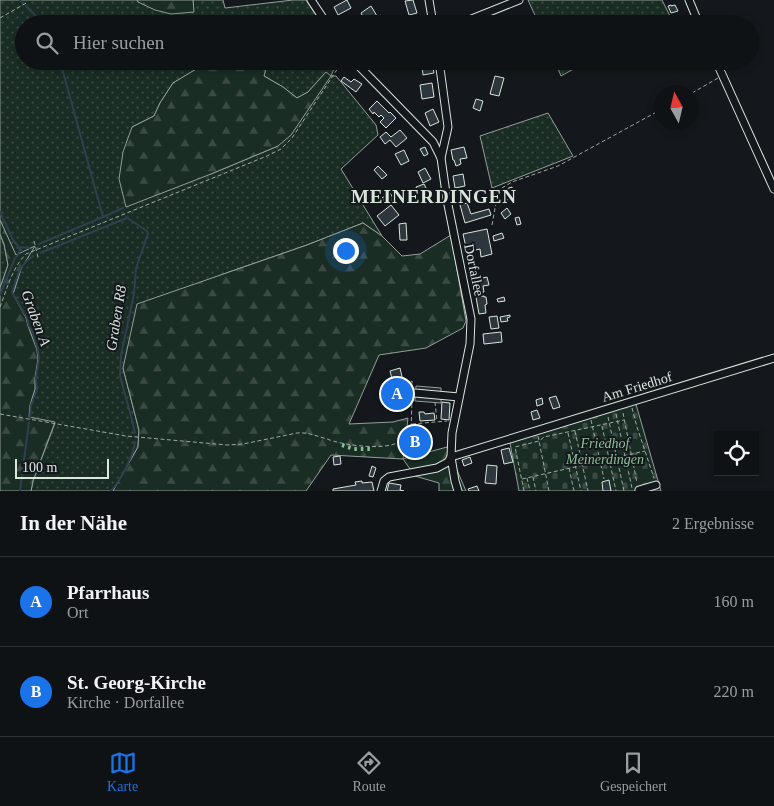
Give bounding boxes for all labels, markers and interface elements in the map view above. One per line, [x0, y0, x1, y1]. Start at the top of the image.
search box [15, 15, 759, 70]
icon: search [33, 29, 61, 57]
text: Hier suchen [73, 32, 164, 53]
north arrow [654, 85, 699, 130]
district label: MEINERDINGEN [351, 186, 517, 207]
your location [333, 238, 359, 264]
street label: Dorfallee [461, 243, 487, 297]
water label: Graben R8 [103, 284, 129, 352]
water label: Graben A [18, 288, 54, 349]
street label: Am Friedhof [600, 369, 674, 405]
pin: A [381, 375, 413, 413]
pin: B [399, 423, 431, 461]
map controls [714, 431, 759, 476]
button: locate [714, 431, 759, 476]
park label: Friedhof Meinerdingen [565, 436, 644, 467]
scale bar [15, 456, 109, 479]
text: 100 m [22, 460, 57, 475]
text: In der Nähe [20, 511, 127, 535]
text: 2 Ergebnisse [672, 515, 754, 532]
text: Pfarrhaus [67, 582, 149, 603]
text: A [30, 593, 42, 610]
text: 160 m [714, 593, 754, 610]
text: Ort [67, 604, 88, 621]
text: St. Georg-Kirche [67, 672, 206, 693]
text: B [31, 683, 41, 700]
text: 220 m [714, 683, 754, 700]
text: Kirche · Dorfallee [67, 694, 184, 711]
tab: Karte [107, 749, 138, 795]
tab: Route [352, 749, 386, 795]
tab: Gespeichert [600, 749, 667, 795]

